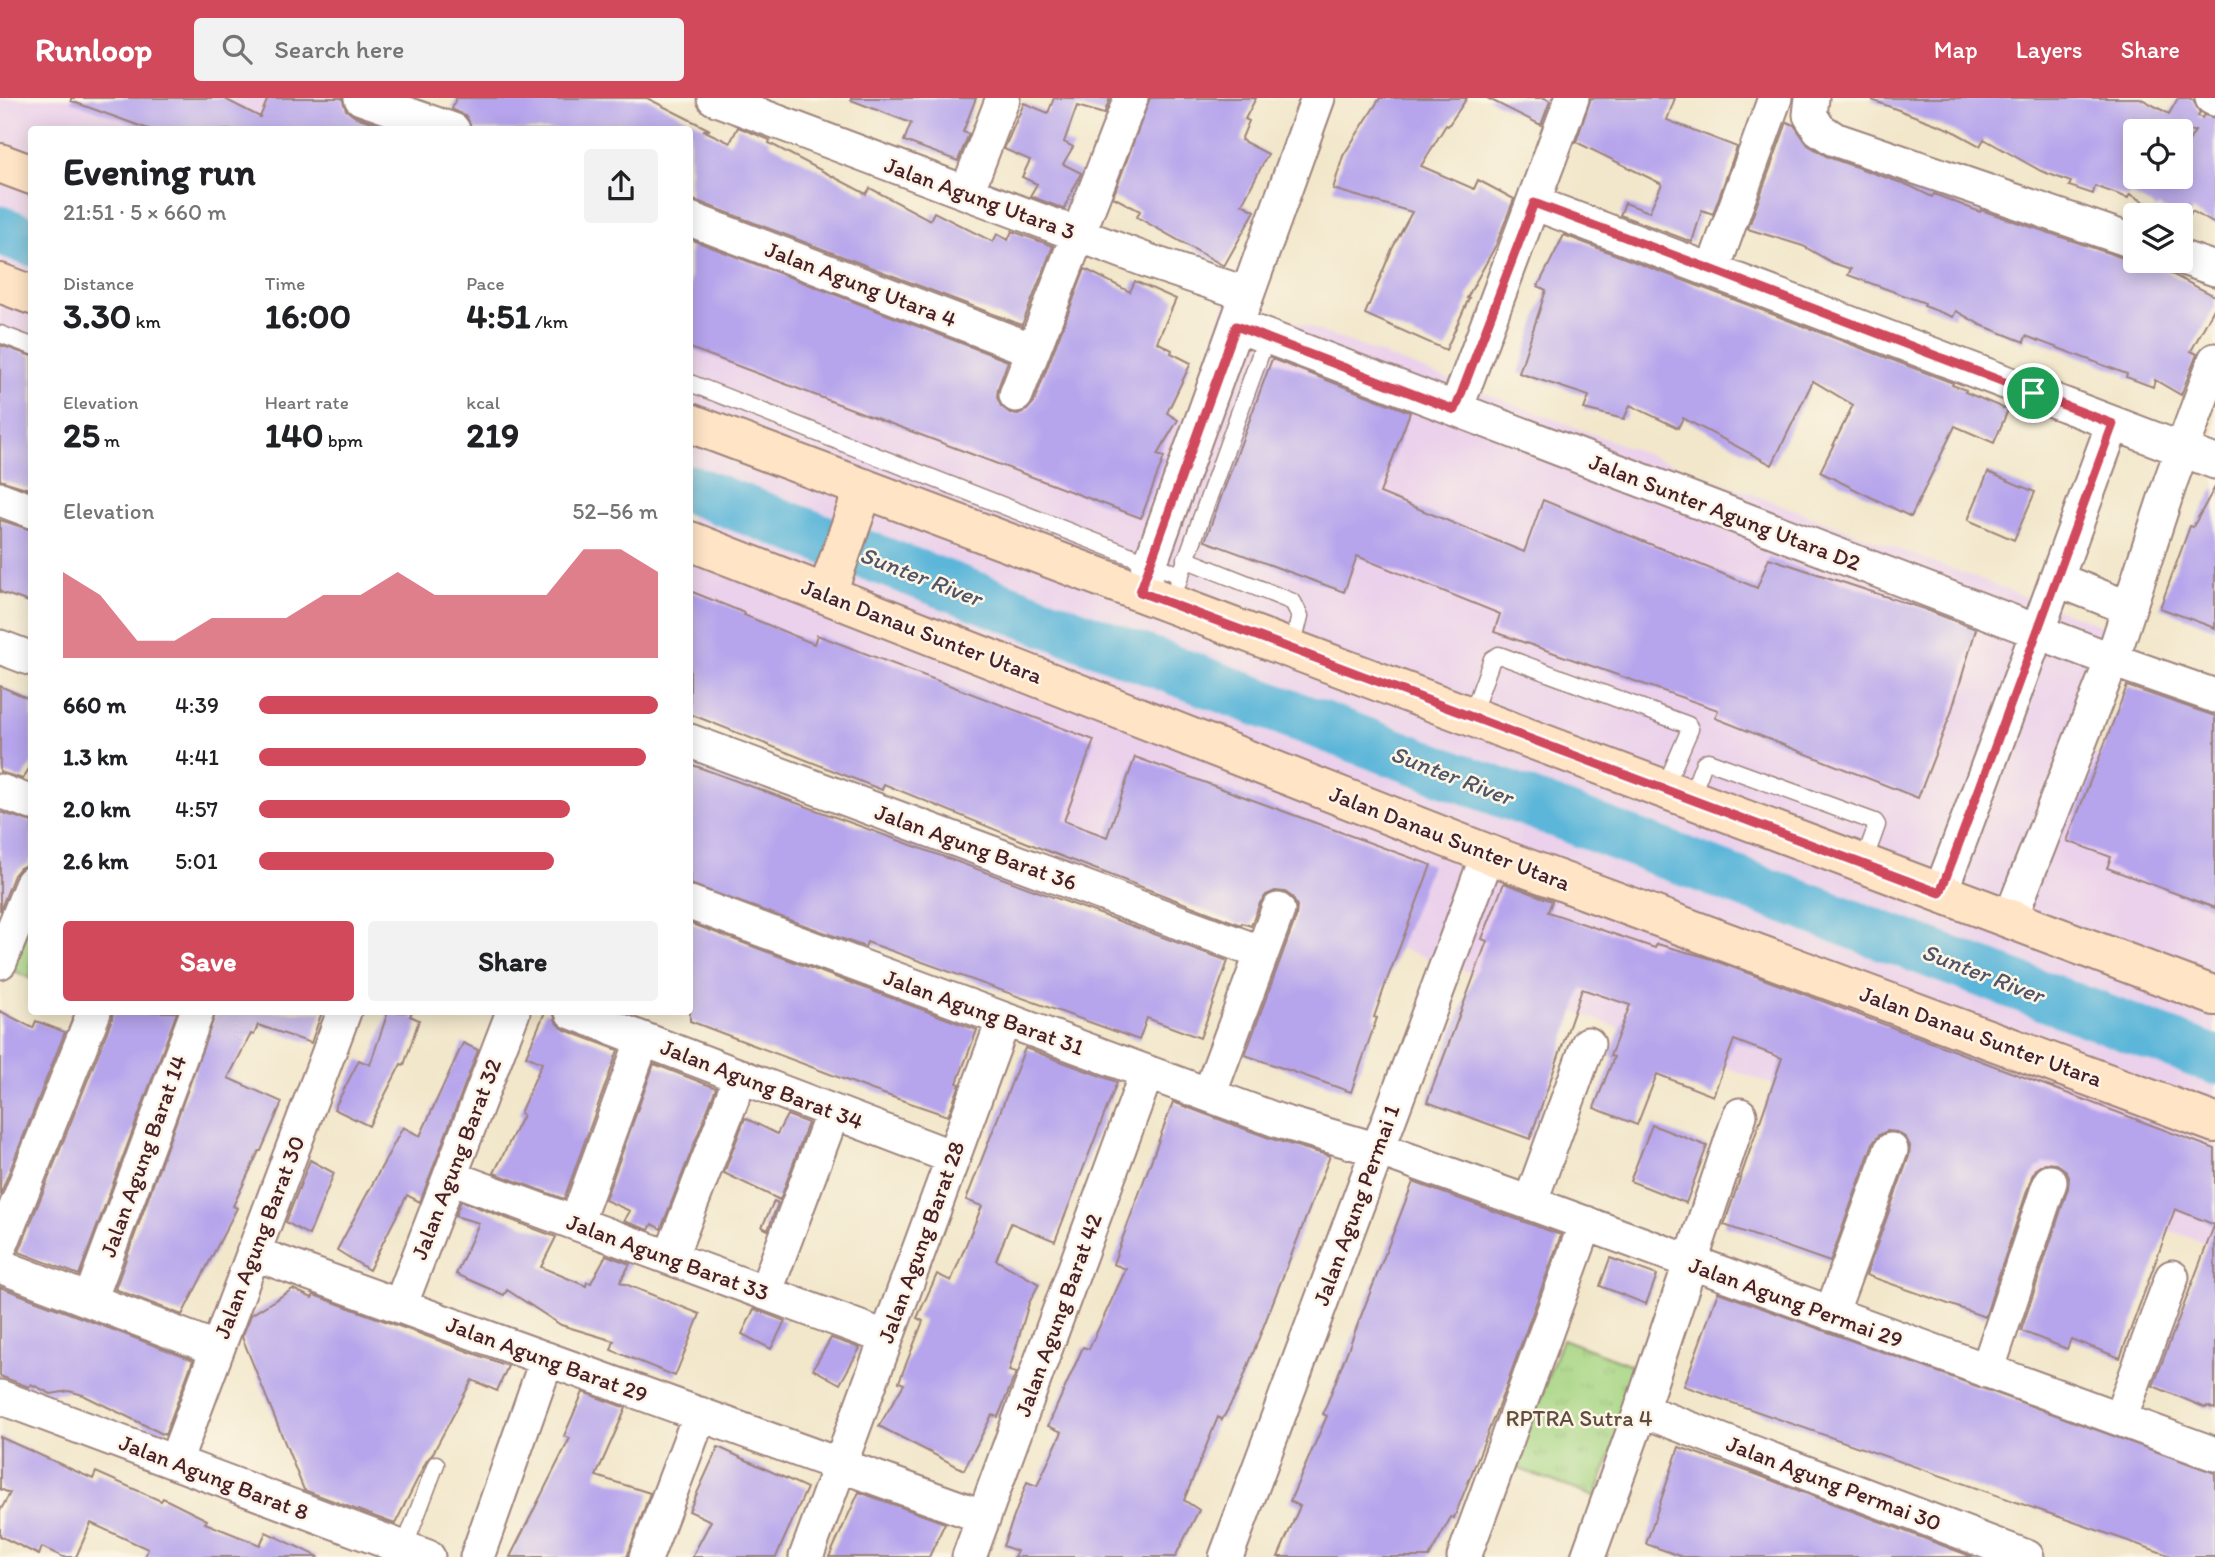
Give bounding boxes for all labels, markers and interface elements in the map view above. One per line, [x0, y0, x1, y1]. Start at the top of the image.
search box [194, 18, 684, 81]
text: Runloop [35, 30, 152, 69]
icon: search [218, 30, 256, 68]
text: Search here [274, 33, 405, 65]
text: Map [1934, 35, 1978, 64]
text: Layers [2016, 35, 2083, 64]
text: Share [2121, 35, 2180, 64]
map controls [2123, 119, 2193, 273]
button: locate [2123, 119, 2193, 189]
text: Evening run [63, 149, 256, 195]
button: share [584, 149, 658, 223]
street label: Jalan Agung Utara 3 [881, 150, 1079, 246]
text: 21:51 · 5 × 660 m [63, 198, 227, 226]
button: layers [2123, 203, 2193, 273]
street label: Jalan Agung Utara 4 [761, 235, 961, 333]
text: Distance [63, 272, 134, 295]
text: Time [265, 272, 305, 295]
text: Pace [466, 272, 504, 295]
text: 3.30 [63, 295, 131, 337]
text: 16:00 [265, 295, 351, 337]
text: 4:51 [466, 295, 531, 337]
text: km [131, 310, 161, 333]
text: /km [531, 310, 568, 333]
pin [2003, 363, 2063, 423]
icon: arrive [2014, 374, 2052, 412]
text: Elevation [63, 391, 139, 414]
text: Heart rate [265, 391, 349, 414]
text: kcal [466, 391, 500, 414]
text: 25 [63, 414, 100, 456]
text: 140 [265, 414, 324, 456]
text: 219 [466, 414, 519, 456]
text: m [100, 429, 120, 452]
text: bpm [324, 429, 363, 452]
street label: Jalan Sunter Agung Utara D2 [1585, 447, 1865, 577]
text: Elevation [63, 497, 154, 525]
text: 52–56 m [572, 497, 658, 525]
water label: Sunter River [856, 540, 989, 613]
street label: Jalan Danau Sunter Utara [798, 572, 1046, 690]
text: 660 m [63, 691, 126, 719]
text: 4:39 [175, 691, 219, 719]
water label: Sunter River [1387, 739, 1520, 812]
text: 1.3 km [63, 743, 127, 771]
text: 4:41 [175, 743, 219, 771]
street label: Jalan Danau Sunter Utara [1326, 779, 1574, 897]
text: 2.0 km [63, 795, 131, 823]
text: 4:57 [175, 795, 218, 823]
street label: Jalan Agung Barat 36 [871, 797, 1081, 897]
text: 2.6 km [63, 847, 129, 875]
text: 5:01 [175, 847, 218, 875]
button: Save [63, 921, 354, 1001]
button: Share [368, 921, 658, 1001]
water label: Sunter River [1918, 937, 2051, 1010]
street label: Jalan Agung Barat 31 [880, 963, 1088, 1061]
street label: Jalan Danau Sunter Utara [1856, 979, 2106, 1093]
street label: Jalan Agung Barat 34 [657, 1032, 867, 1136]
street label: Jalan Agung Barat 14 [93, 1051, 193, 1261]
street label: Jalan Agung Barat 32 [405, 1055, 507, 1263]
street label: Jalan Agung Permai 1 [1307, 1100, 1406, 1309]
street label: Jalan Agung Barat 30 [207, 1132, 311, 1342]
street label: Jalan Agung Barat 28 [871, 1137, 971, 1347]
street label: Jalan Agung Barat 33 [563, 1207, 773, 1307]
street label: Jalan Agung Barat 42 [1008, 1210, 1108, 1420]
street label: Jalan Agung Permai 29 [1685, 1250, 1907, 1354]
street label: Jalan Agung Barat 29 [442, 1310, 652, 1408]
park label: RPTRA Sutra 4 [1506, 1404, 1653, 1432]
street label: Jalan Agung Barat 8 [115, 1428, 313, 1526]
street label: Jalan Agung Permai 30 [1723, 1429, 1945, 1537]

